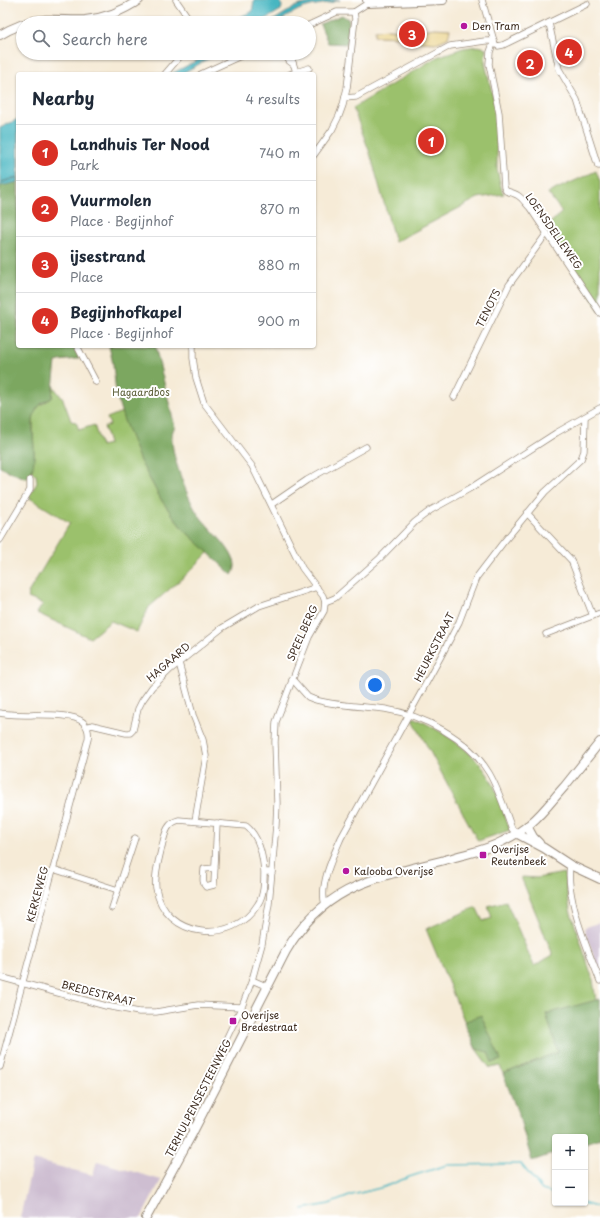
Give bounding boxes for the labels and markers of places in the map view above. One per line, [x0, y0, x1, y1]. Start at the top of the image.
place label: Den Tram [472, 18, 520, 33]
pin: 3 [399, 19, 425, 49]
marker: Den Tram [459, 21, 469, 31]
pin: 4 [556, 37, 582, 67]
pin: 2 [517, 48, 543, 78]
pin: 1 [418, 126, 444, 156]
place label: Overijse Reutenbeek [491, 841, 546, 868]
marker: Overijse Reutenbeek [478, 850, 488, 860]
place label: Kalooba Overijse [354, 863, 433, 878]
marker: Kalooba Overijse [341, 866, 351, 876]
place label: Overijse Bredestraat [241, 1007, 297, 1034]
marker: Overijse Bredestraat [228, 1016, 238, 1026]

